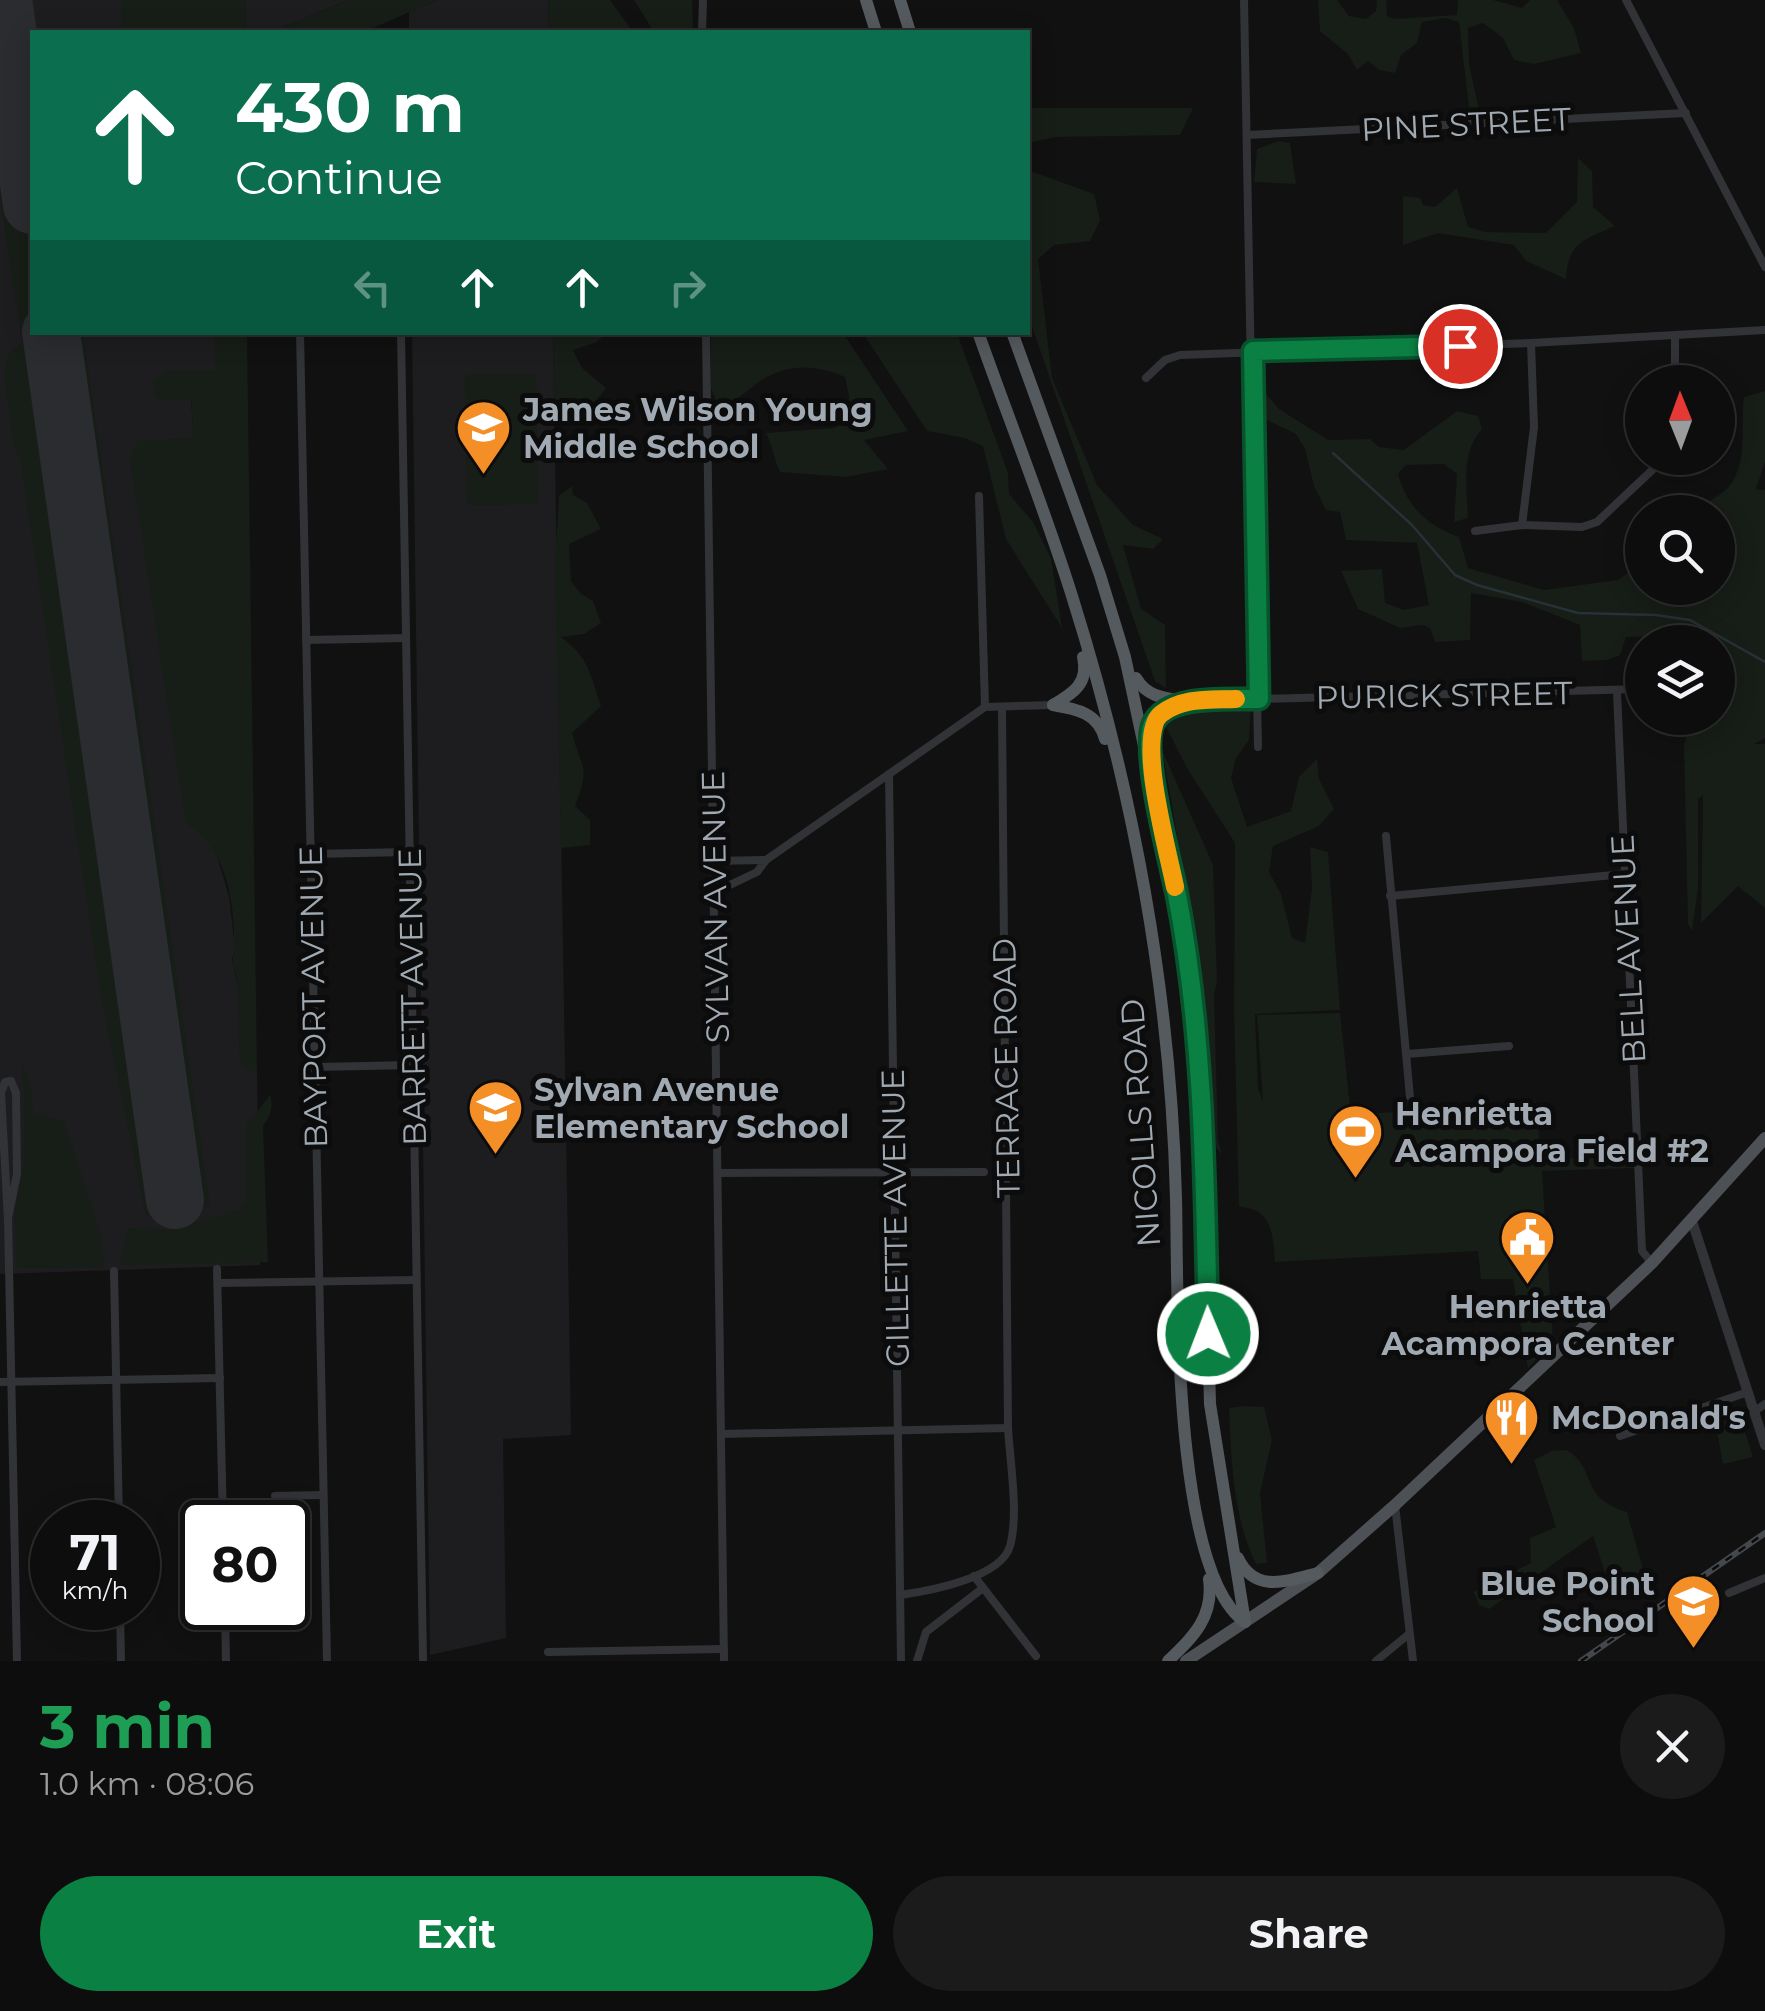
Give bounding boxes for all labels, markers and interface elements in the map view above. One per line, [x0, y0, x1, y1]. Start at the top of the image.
text: 430 m [235, 64, 465, 150]
icon: ahead [70, 70, 200, 200]
street label: PINE STREET [1360, 99, 1573, 149]
text: Continue [235, 150, 443, 205]
icon: left [345, 260, 400, 315]
icon: ahead [450, 260, 505, 315]
icon: ahead [555, 260, 610, 315]
icon: right [660, 260, 715, 315]
pin [1418, 304, 1503, 389]
icon: arrive [1433, 319, 1488, 374]
north arrow [1625, 365, 1735, 475]
map controls [1625, 365, 1735, 735]
place label: James Wilson Young Middle School [522, 390, 873, 466]
school or university icon: James Wilson Young Middle School [454, 397, 514, 476]
button: search [1625, 495, 1735, 605]
button: layers [1625, 625, 1735, 735]
street label: PURICK STREET [1315, 673, 1573, 717]
street label: SYLVAN AVENUE [693, 770, 737, 1044]
street label: BELL AVENUE [1603, 833, 1653, 1065]
street label: BAYPORT AVENUE [291, 845, 335, 1149]
street label: BARRETT AVENUE [390, 848, 434, 1146]
street label: TERRACE ROAD [984, 938, 1028, 1198]
street label: NICOLLS ROAD [1112, 998, 1168, 1248]
street label: GILLETTE AVENUE [873, 1069, 917, 1367]
place label: Sylvan Avenue Elementary School [534, 1070, 849, 1146]
school or university icon: Sylvan Avenue Elementary School [465, 1077, 525, 1156]
place label: Henrietta Acampora Field #2 [1394, 1094, 1709, 1170]
sports icon: Henrietta Acampora Field #2 [1326, 1101, 1386, 1180]
public building icon: Henrietta Acampora Center [1498, 1207, 1558, 1286]
position arrow [1156, 1282, 1260, 1386]
place label: Henrietta Acampora Center [1380, 1287, 1675, 1363]
restaurant icon: McDonald's [1482, 1387, 1542, 1466]
place label: McDonald's [1551, 1398, 1746, 1437]
speed limit sign: 80 [180, 1500, 310, 1630]
text: 71 [69, 1522, 121, 1583]
place label: Blue Point School [1480, 1564, 1655, 1640]
school or university icon: Blue Point School [1664, 1571, 1724, 1650]
text: km/h [62, 1575, 128, 1605]
text: 3 min [40, 1690, 215, 1763]
button: close [1620, 1694, 1725, 1799]
text: 1.0 km · 08:06 [40, 1764, 254, 1803]
button: Exit [40, 1876, 873, 1991]
button: Share [893, 1876, 1725, 1991]

